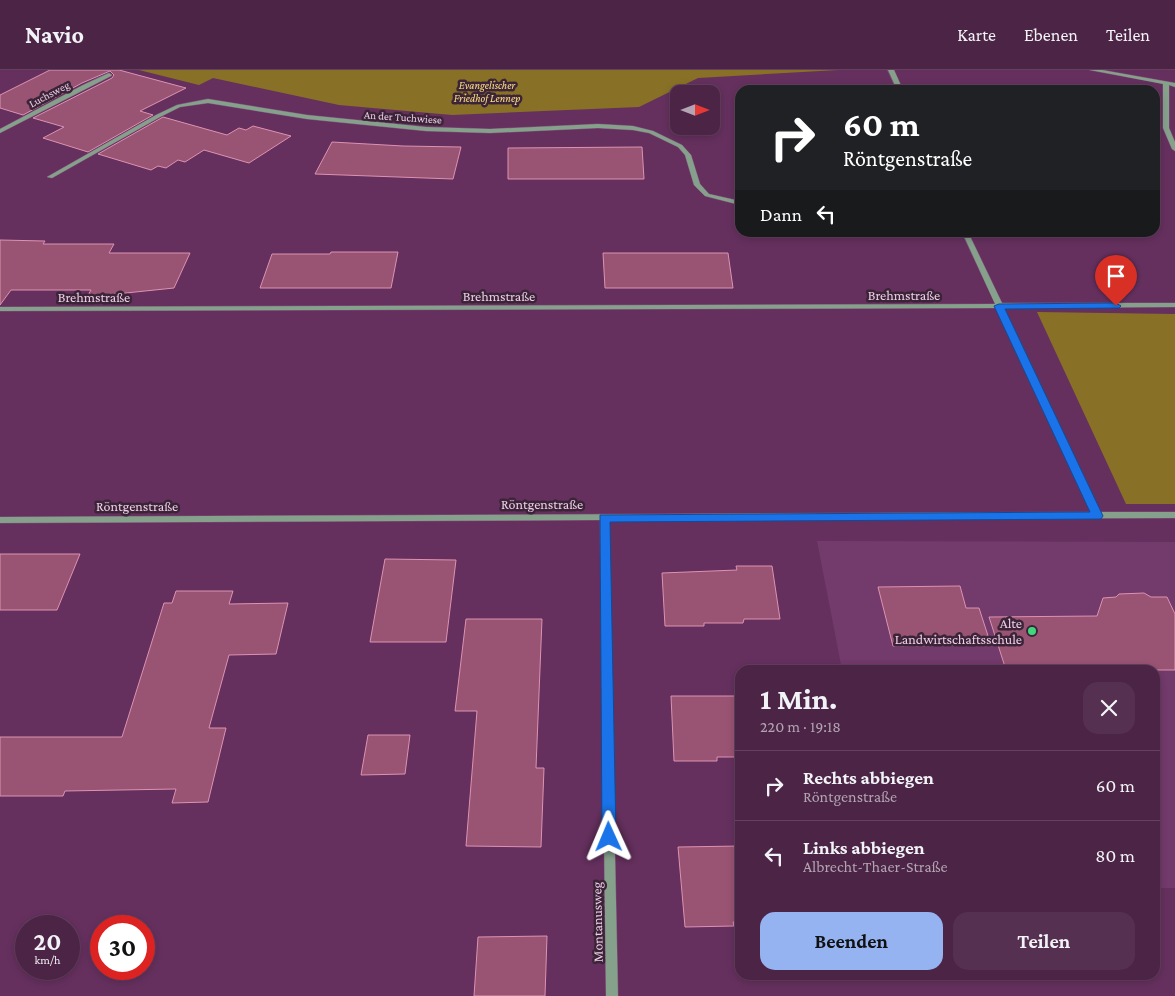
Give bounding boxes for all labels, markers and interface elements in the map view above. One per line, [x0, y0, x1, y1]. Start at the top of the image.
text: Navio [25, 21, 84, 48]
text: Karte [957, 25, 996, 45]
text: Ebenen [1024, 25, 1078, 45]
text: Teilen [1106, 25, 1150, 45]
street label: Luchsweg [27, 78, 72, 111]
park label: Evangelischer Friedhof Lennep [454, 79, 520, 105]
north arrow [670, 85, 720, 135]
map controls [670, 85, 720, 135]
icon: right [760, 105, 825, 170]
text: 60 m [843, 105, 920, 144]
street label: An der Tuchwiese [364, 108, 442, 126]
text: Röntgenstraße [843, 146, 972, 171]
icon: left [812, 200, 840, 228]
text: Dann [760, 204, 802, 225]
pin [1095, 255, 1137, 306]
icon: arrive [1102, 262, 1130, 290]
street label: Brehmstraße [868, 287, 940, 303]
street label: Brehmstraße [463, 288, 535, 304]
street label: Brehmstraße [58, 289, 130, 305]
street label: Röntgenstraße [501, 496, 583, 512]
street label: Röntgenstraße [96, 498, 178, 514]
place label: Alte Landwirtschaftsschule [895, 615, 1022, 647]
marker: Alte Landwirtschaftsschule [1026, 625, 1038, 637]
text: 1 Min. [760, 682, 837, 715]
button: close [1083, 682, 1135, 734]
text: 220 m · 19:18 [760, 718, 841, 735]
text: Rechts abbiegen [803, 767, 934, 788]
icon: right [760, 772, 788, 800]
text: 60 m [1096, 775, 1135, 796]
text: Röntgenstraße [803, 788, 897, 805]
position arrow [582, 810, 634, 862]
text: Links abbiegen [803, 837, 925, 858]
icon: left [760, 842, 788, 870]
text: 80 m [1095, 845, 1135, 866]
text: Albrecht-Thaer-Straße [803, 858, 948, 875]
street label: Montanusweg [588, 881, 606, 962]
button: Beenden [760, 912, 943, 970]
button: Teilen [953, 912, 1135, 970]
speed limit sign: 30 [90, 915, 155, 980]
text: 20 [34, 928, 61, 955]
text: km/h [35, 953, 60, 967]

